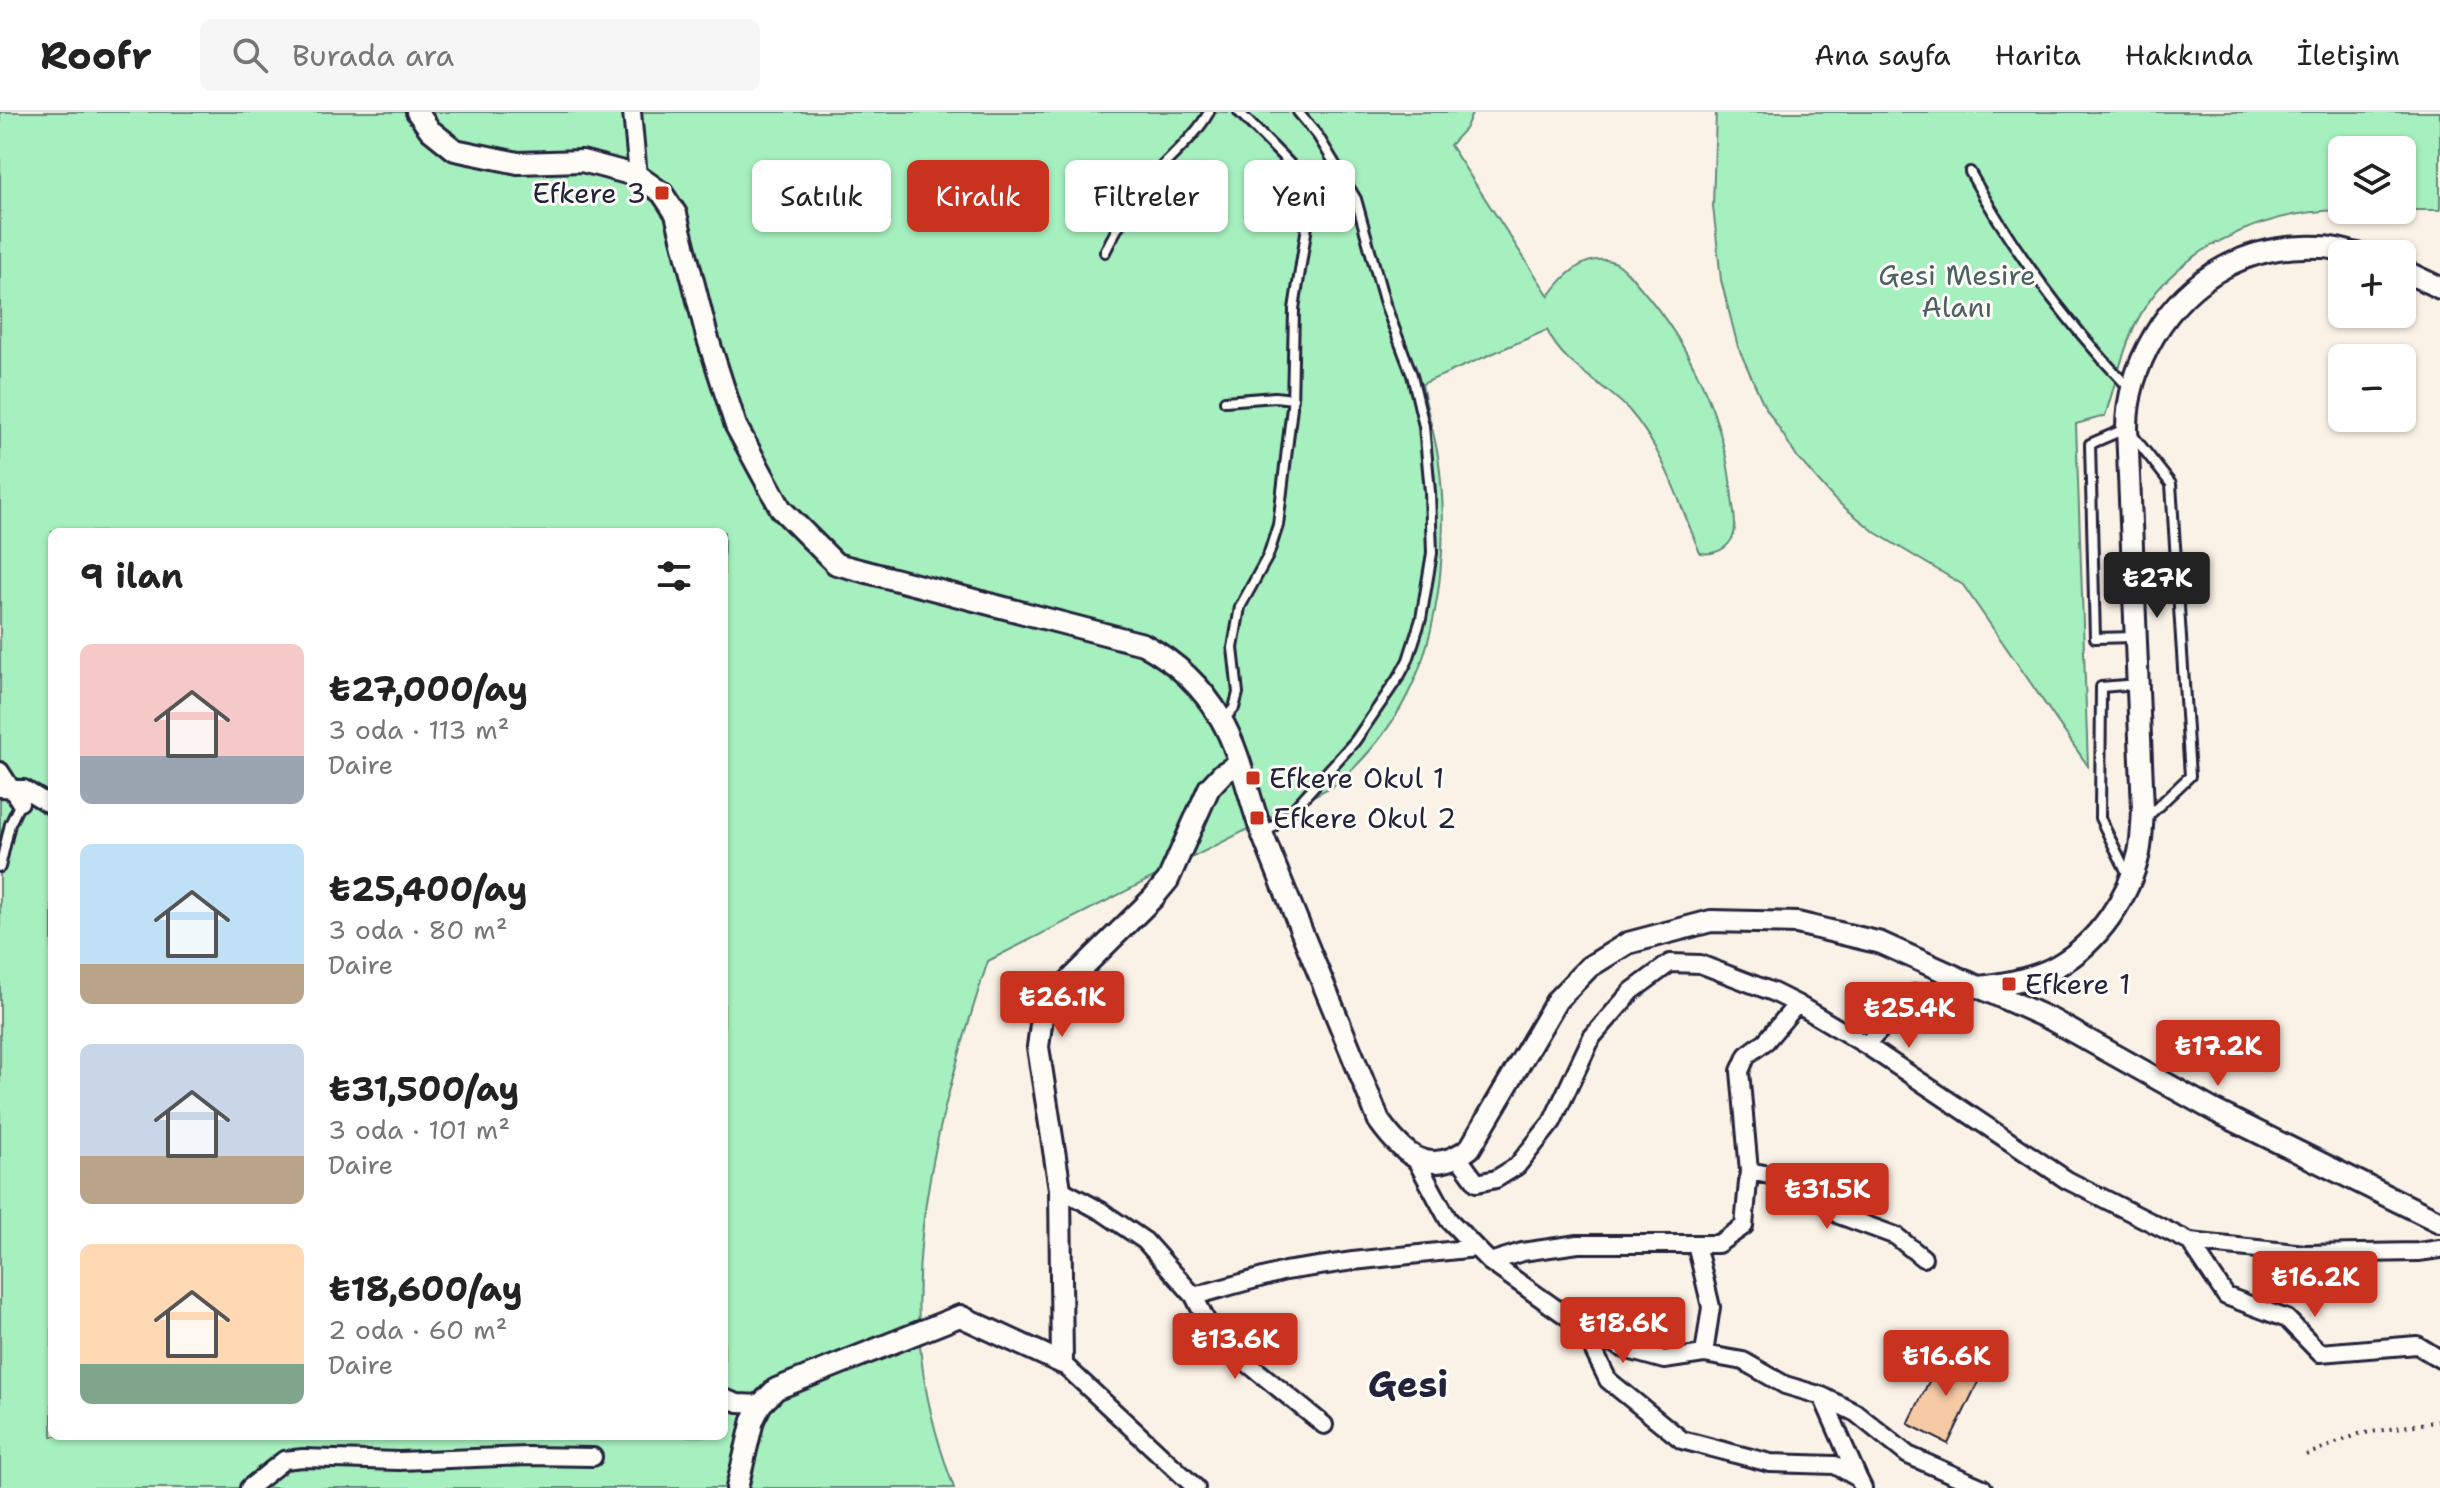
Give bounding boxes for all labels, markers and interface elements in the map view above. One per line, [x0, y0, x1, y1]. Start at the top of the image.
search box [200, 19, 760, 91]
text: Roofr [40, 30, 152, 81]
icon: search [228, 33, 272, 77]
text: Burada ara [292, 35, 454, 76]
text: Ana sayfa [1814, 36, 1951, 74]
text: Harita [1995, 36, 2081, 74]
text: Hakkında [2125, 36, 2253, 74]
text: İletişim [2297, 36, 2400, 74]
map controls [2328, 136, 2416, 432]
button: layers [2328, 136, 2416, 224]
chip: Satılık [752, 160, 891, 232]
chip: Kiralık [907, 160, 1049, 232]
chip: Filtreler [1065, 160, 1228, 232]
chip: Yeni [1244, 160, 1355, 232]
place label: Efkere 3 [532, 174, 646, 212]
marker: Efkere 3 [653, 184, 671, 202]
button: + [2328, 240, 2416, 328]
park label: Gesi Mesire Alanı [1878, 256, 2036, 326]
button: − [2328, 344, 2416, 432]
pin: ₺27K [2110, 552, 2204, 620]
text: 9 ilan [80, 553, 183, 599]
icon: filters [652, 554, 696, 598]
text: ₺27K [2122, 560, 2192, 595]
text: ₺27,000/ay [328, 666, 528, 712]
icon: home [144, 676, 240, 772]
text: 3 oda · 113 m² [328, 712, 510, 747]
text: Daire [328, 747, 393, 782]
place label: Efkere Okul 1 [1269, 759, 1444, 797]
marker: Efkere Okul 1 [1244, 769, 1262, 787]
place label: Efkere Okul 2 [1273, 799, 1456, 837]
marker: Efkere Okul 2 [1248, 809, 1266, 827]
text: ₺25,400/ay [328, 866, 527, 912]
icon: home [144, 876, 240, 972]
text: 3 oda · 80 m² [328, 912, 508, 947]
text: Daire [328, 947, 393, 982]
place label: Efkere 1 [2025, 965, 2131, 1003]
pin: ₺26.1K [997, 971, 1127, 1039]
marker: Efkere 1 [2000, 975, 2018, 993]
text: ₺26.1K [1018, 979, 1106, 1014]
pin: ₺25.4K [1844, 982, 1974, 1050]
text: ₺25.4K [1863, 990, 1955, 1025]
pin: ₺17.2K [2153, 1020, 2283, 1088]
text: ₺17.2K [2174, 1028, 2262, 1063]
text: ₺31,500/ay [328, 1066, 519, 1112]
icon: home [144, 1076, 240, 1172]
text: 3 oda · 101 m² [328, 1112, 510, 1147]
text: Daire [328, 1147, 393, 1182]
pin: ₺31.5K [1762, 1163, 1892, 1231]
text: ₺31.5K [1784, 1171, 1870, 1206]
pin: ₺16.2K [2250, 1251, 2380, 1319]
text: ₺16.2K [2270, 1259, 2360, 1294]
text: ₺18,600/ay [328, 1266, 522, 1312]
icon: home [144, 1276, 240, 1372]
pin: ₺18.6K [1558, 1297, 1688, 1365]
text: ₺18.6K [1578, 1305, 1668, 1340]
text: 2 oda · 60 m² [328, 1312, 508, 1347]
pin: ₺13.6K [1170, 1313, 1300, 1381]
text: ₺13.6K [1191, 1321, 1279, 1356]
pin: ₺16.6K [1881, 1330, 2011, 1398]
text: ₺16.6K [1902, 1338, 1991, 1373]
text: Daire [328, 1347, 393, 1382]
district label: Gesi [1368, 1360, 1448, 1409]

